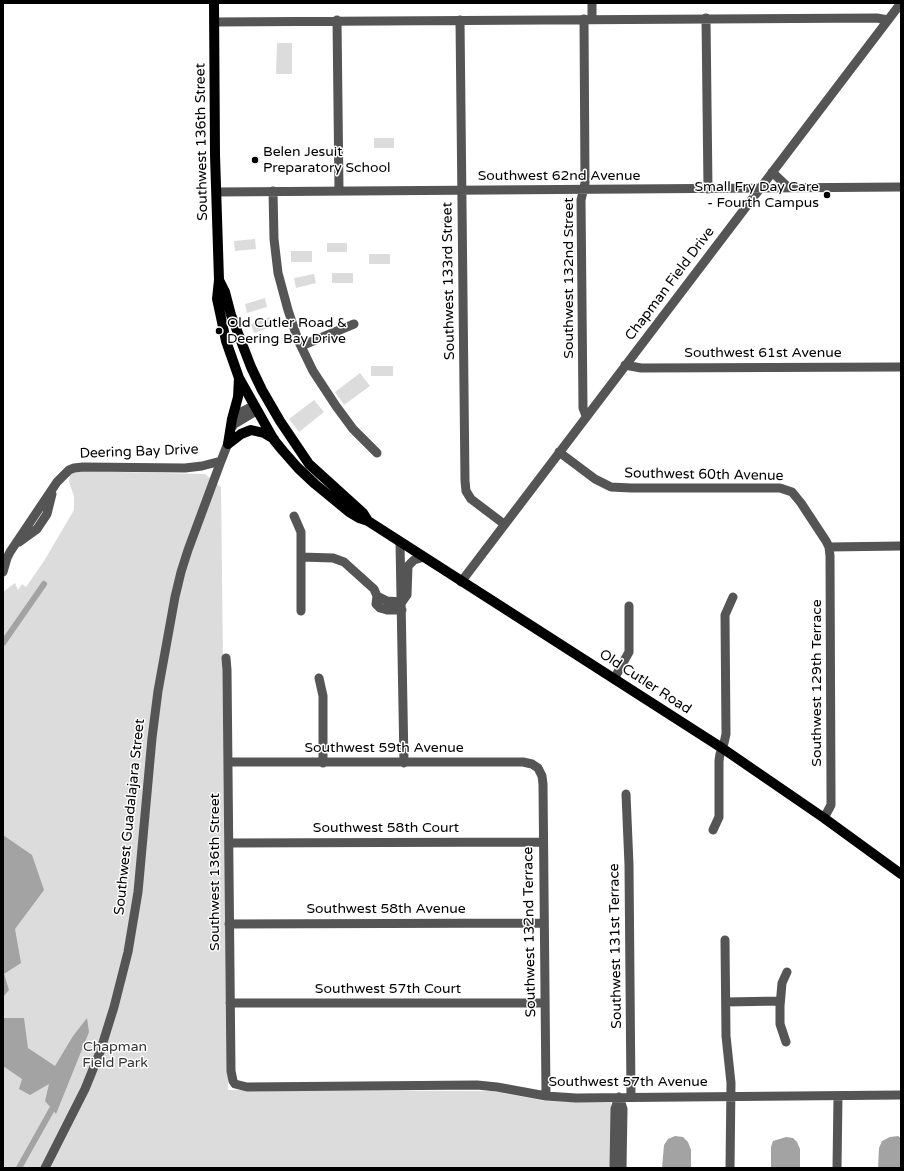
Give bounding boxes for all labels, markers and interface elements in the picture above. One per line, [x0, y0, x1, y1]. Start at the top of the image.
street label: Southwest 136th Street [192, 63, 212, 221]
place label: Belen Jesuit Preparatory School [263, 144, 391, 176]
marker: Belen Jesuit Preparatory School [250, 155, 260, 165]
street label: Southwest 62nd Avenue [478, 168, 640, 184]
place label: Small Fry Day Care - Fourth Campus [695, 179, 819, 212]
marker: Small Fry Day Care - Fourth Campus [822, 190, 832, 200]
street label: Southwest 132nd Street [561, 197, 577, 359]
street label: Southwest 133rd Street [439, 202, 459, 360]
street label: Chapman Field Drive [622, 224, 718, 344]
place label: Old Cutler Road & Deering Bay Drive [227, 315, 347, 348]
marker: Old Cutler Road & Deering Bay Drive [214, 326, 224, 336]
street label: Southwest 61st Avenue [684, 345, 842, 361]
street label: Deering Bay Drive [79, 442, 199, 462]
street label: Southwest 60th Avenue [624, 465, 784, 485]
street label: Southwest 129th Terrace [809, 599, 825, 767]
street label: Old Cutler Road [596, 646, 694, 718]
street label: Southwest Guadalajara Street [111, 718, 149, 916]
street label: Southwest 59th Avenue [304, 740, 464, 756]
street label: Southwest 136th Street [207, 793, 223, 951]
street label: Southwest 58th Court [313, 820, 459, 836]
street label: Southwest 132nd Terrace [520, 846, 540, 1018]
street label: Southwest 131st Terrace [606, 863, 626, 1029]
street label: Southwest 58th Avenue [306, 901, 466, 917]
street label: Southwest 57th Court [315, 981, 461, 997]
park label: Chapman Field Park [82, 1039, 148, 1072]
street label: Southwest 57th Avenue [548, 1074, 708, 1090]

